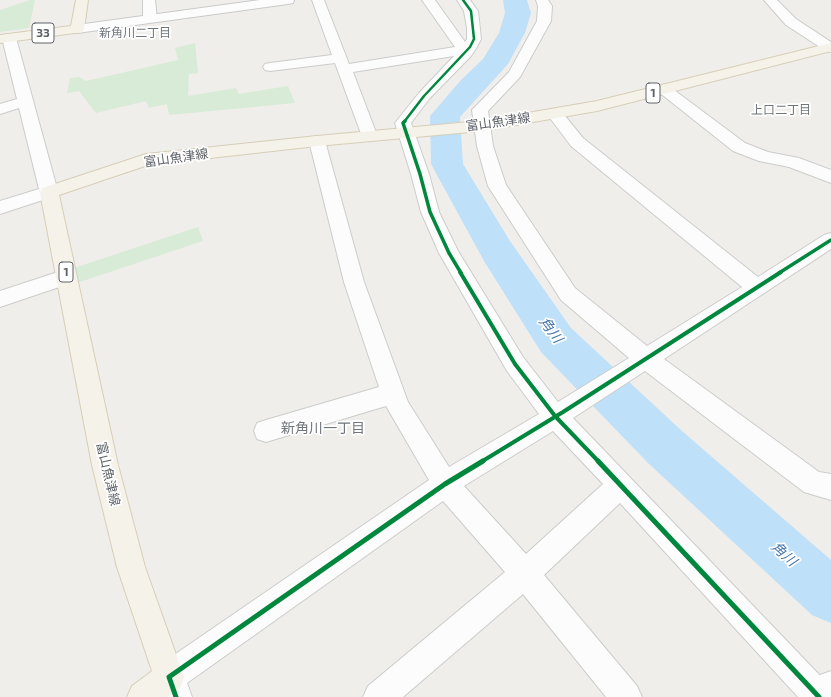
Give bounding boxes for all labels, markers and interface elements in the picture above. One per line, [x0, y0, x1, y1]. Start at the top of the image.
road number: 33 [32, 23, 54, 43]
district label: 新角川二丁目 [99, 26, 171, 40]
road number: 1 [646, 83, 660, 103]
district label: 上口二丁目 [751, 103, 811, 117]
street label: 富山魚津線 [465, 110, 531, 134]
street label: 富山魚津線 [143, 146, 209, 170]
road number: 1 [59, 262, 73, 282]
water label: 角川 [536, 314, 566, 346]
district label: 新角川一丁目 [281, 420, 365, 436]
street label: 富山魚津線 [93, 441, 123, 507]
water label: 角川 [768, 538, 800, 570]

